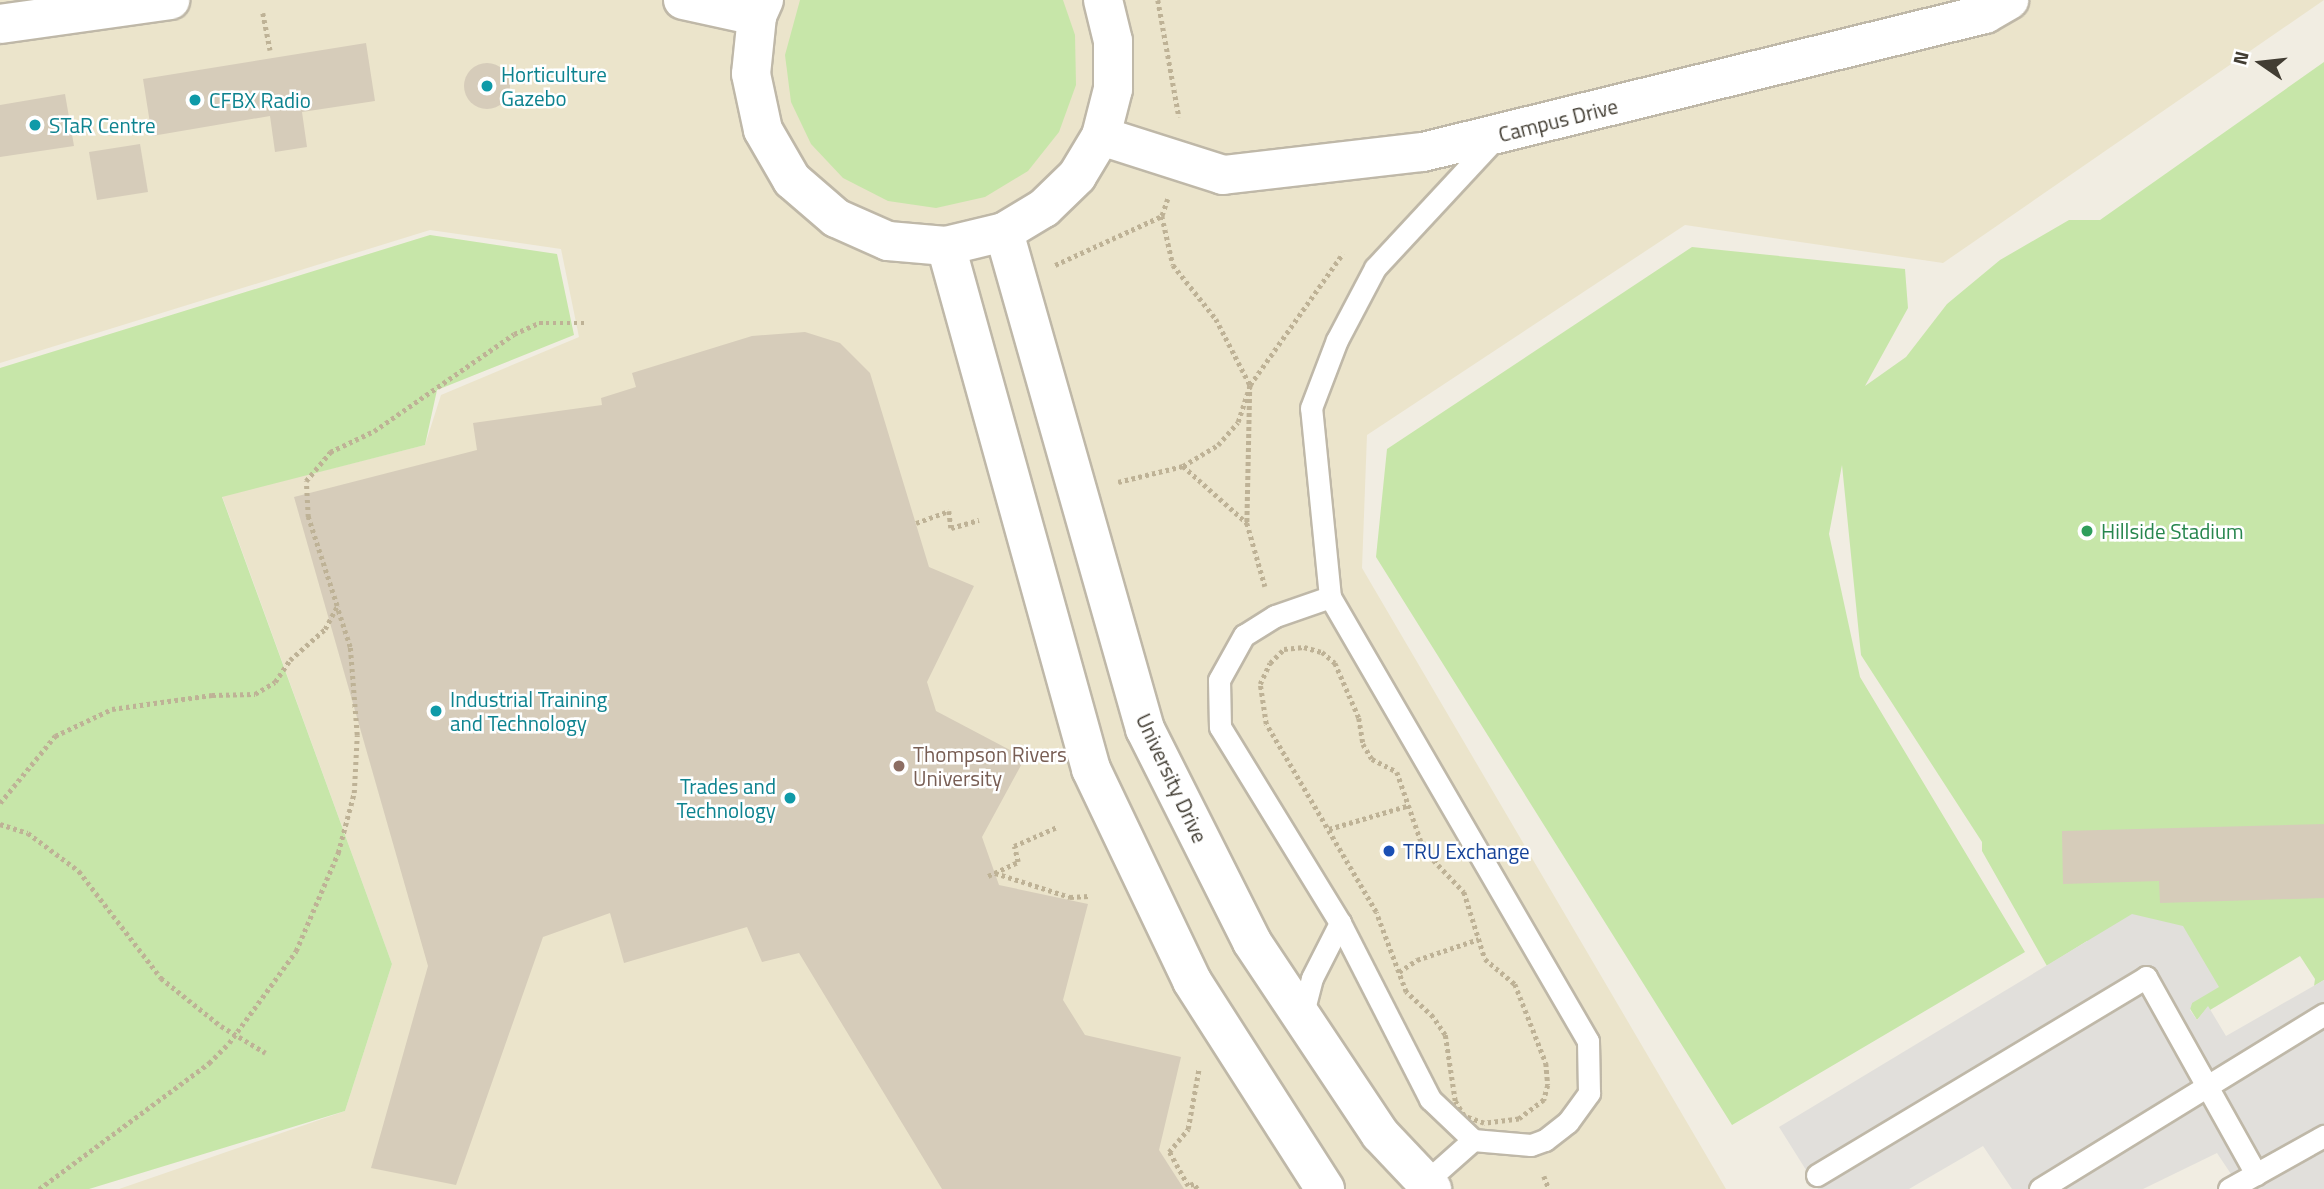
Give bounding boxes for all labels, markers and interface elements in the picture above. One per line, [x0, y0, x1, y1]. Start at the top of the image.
north arrow [2226, 28, 2296, 98]
text: N [2224, 48, 2256, 68]
place label: Horticulture Gazebo [501, 61, 607, 111]
marker: Horticulture Gazebo [479, 78, 495, 94]
place label: CFBX Radio [209, 87, 311, 113]
marker: CFBX Radio [187, 92, 203, 108]
street label: Campus Drive [1496, 93, 1620, 147]
place label: STaR Centre [49, 112, 156, 138]
marker: STaR Centre [27, 117, 43, 133]
place label: Hillside Stadium [2101, 518, 2244, 544]
marker: Hillside Stadium [2079, 523, 2095, 539]
place label: Industrial Training and Technology [450, 686, 607, 736]
marker: Industrial Training and Technology [428, 703, 444, 719]
street label: University Drive [1131, 709, 1213, 847]
place label: Thompson Rivers University [913, 741, 1067, 791]
marker: Thompson Rivers University [891, 758, 907, 774]
place label: Trades and Technology [677, 773, 776, 823]
marker: Trades and Technology [782, 790, 798, 806]
place label: TRU Exchange [1403, 838, 1530, 864]
marker: TRU Exchange [1381, 843, 1397, 859]

